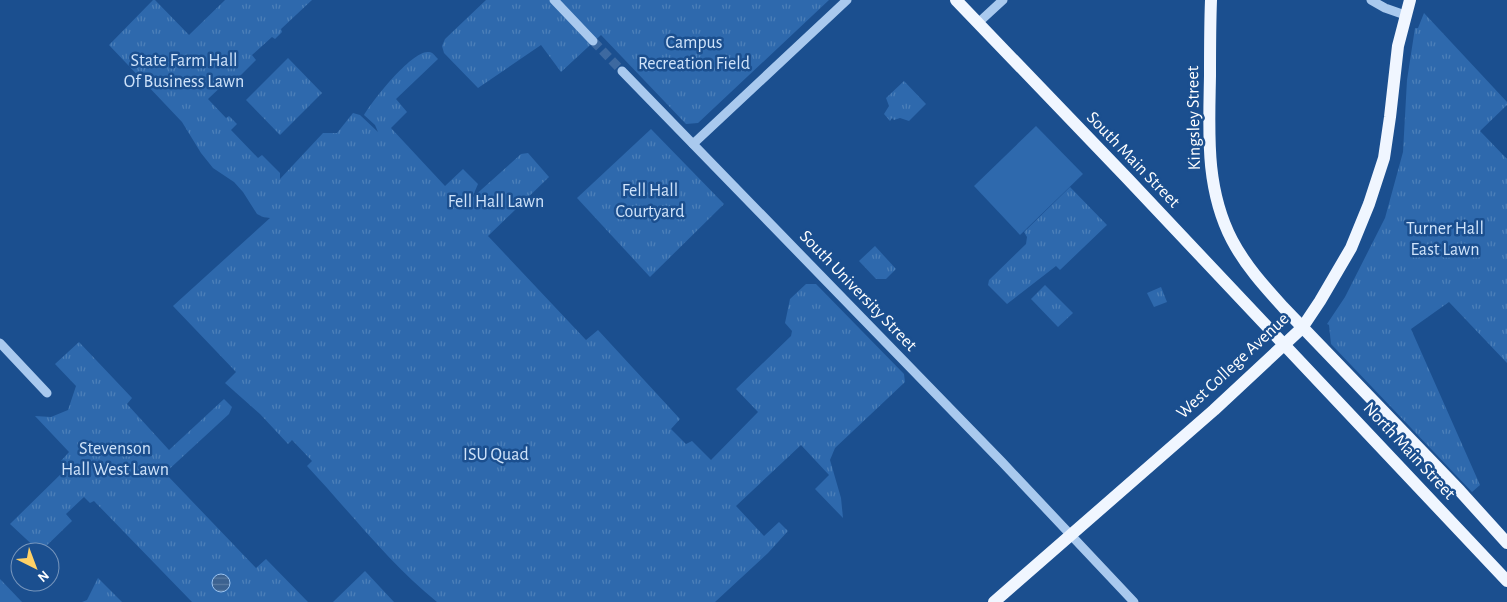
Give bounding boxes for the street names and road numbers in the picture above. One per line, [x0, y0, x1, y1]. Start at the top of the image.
street label: Kingsley Street [1184, 65, 1204, 170]
street label: South Main Street [1083, 109, 1183, 212]
street label: South University Street [796, 227, 920, 355]
street label: West College Avenue [1173, 310, 1293, 422]
street label: North Main Street [1360, 399, 1459, 503]

